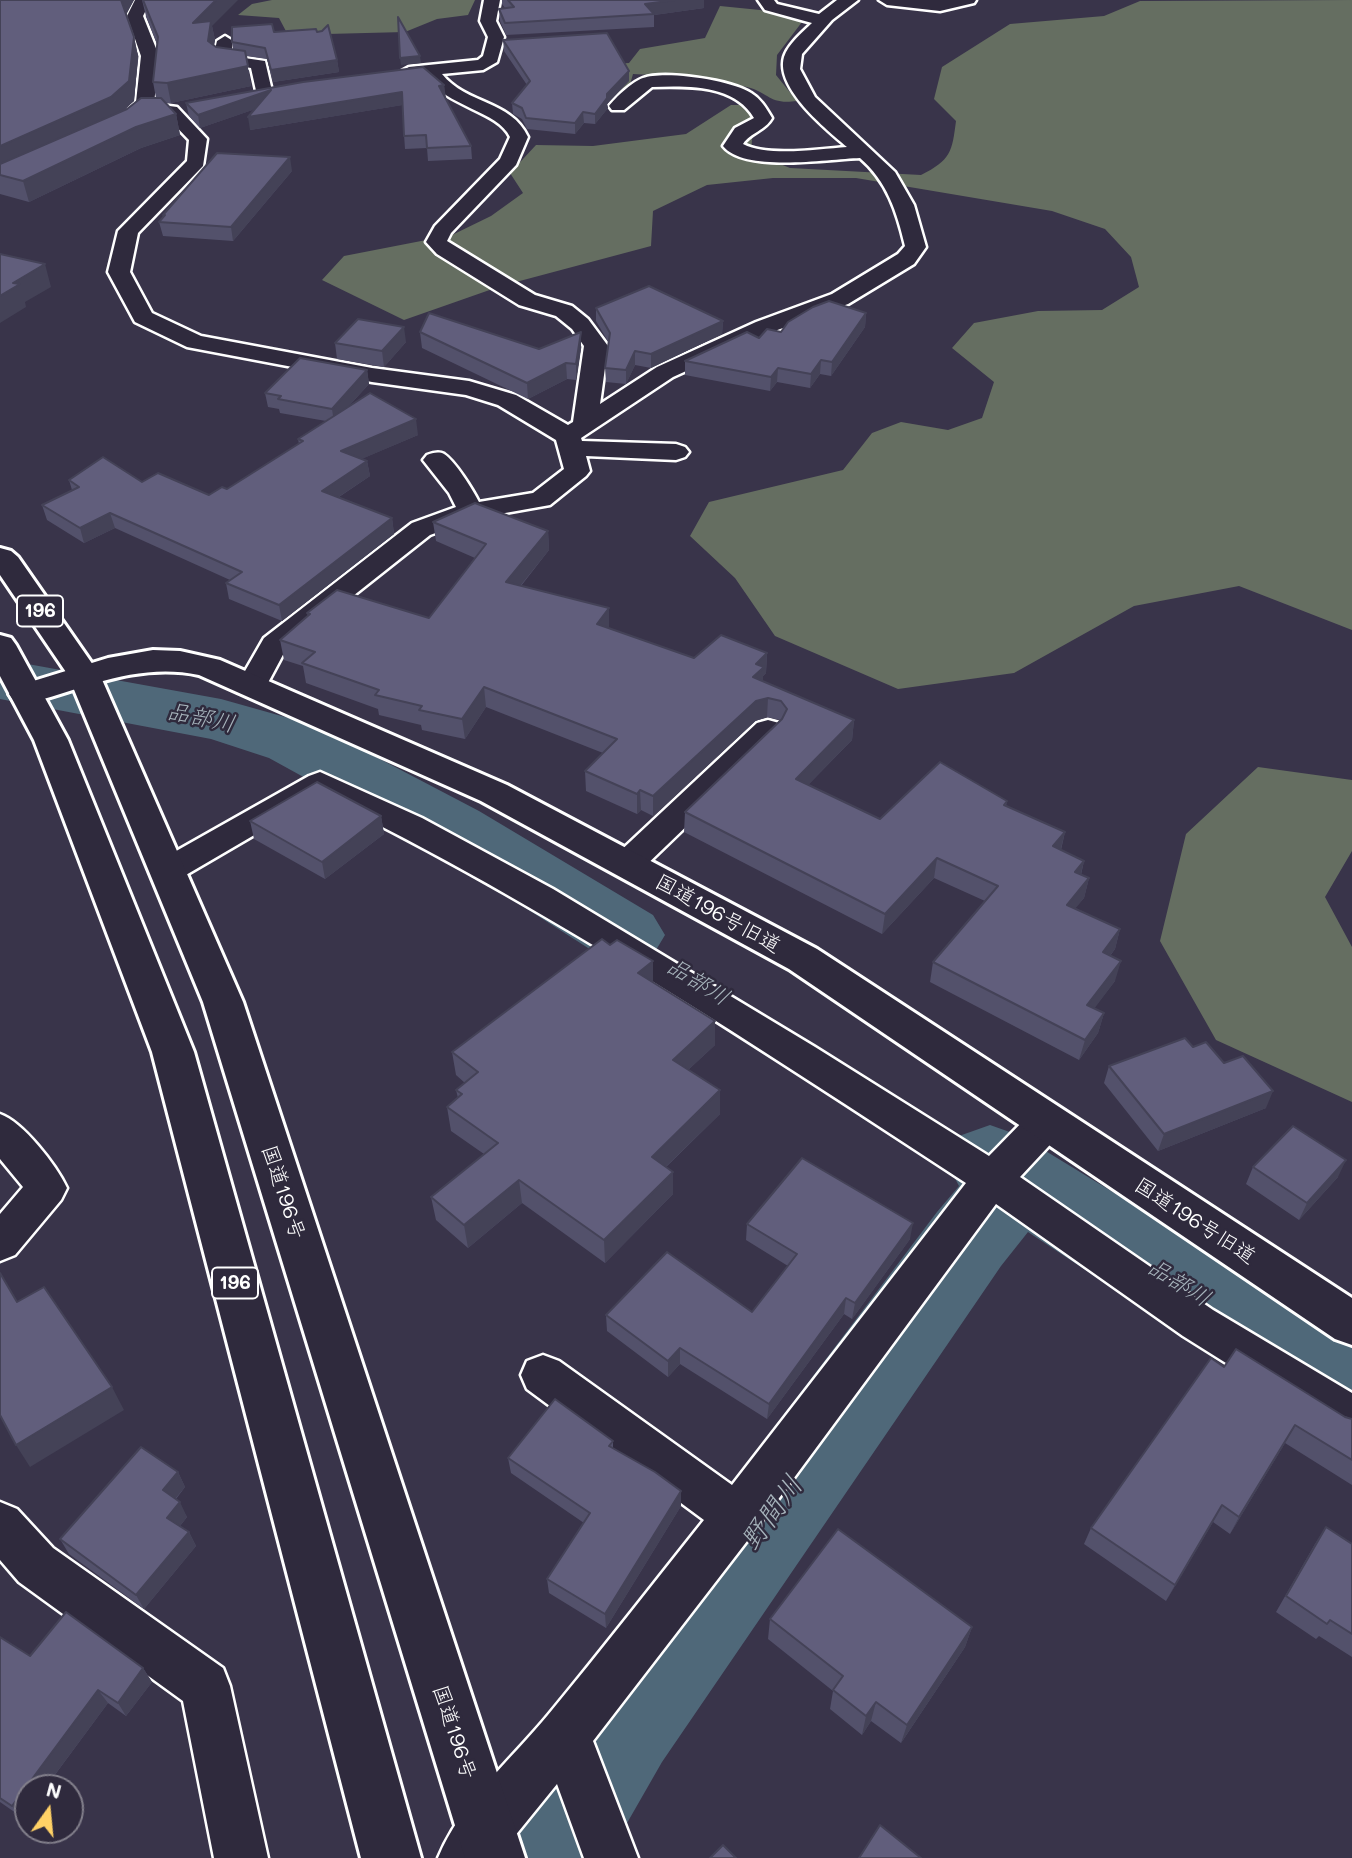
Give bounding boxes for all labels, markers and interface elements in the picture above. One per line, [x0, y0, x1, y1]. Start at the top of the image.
road number: 196 [17, 596, 63, 626]
water label: 品部川 [164, 697, 238, 739]
street label: 国道196号旧道 [651, 869, 785, 959]
water label: 品部川 [661, 952, 735, 1012]
street label: 国道196号 [256, 1142, 310, 1242]
street label: 国道196号旧道 [1130, 1172, 1260, 1270]
water label: 品部川 [1142, 1253, 1216, 1313]
road number: 196 [212, 1268, 258, 1298]
water label: 野間川 [734, 1469, 810, 1557]
street label: 国道196号 [427, 1682, 481, 1782]
north arrow [14, 1774, 84, 1844]
text: N [44, 1776, 64, 1804]

